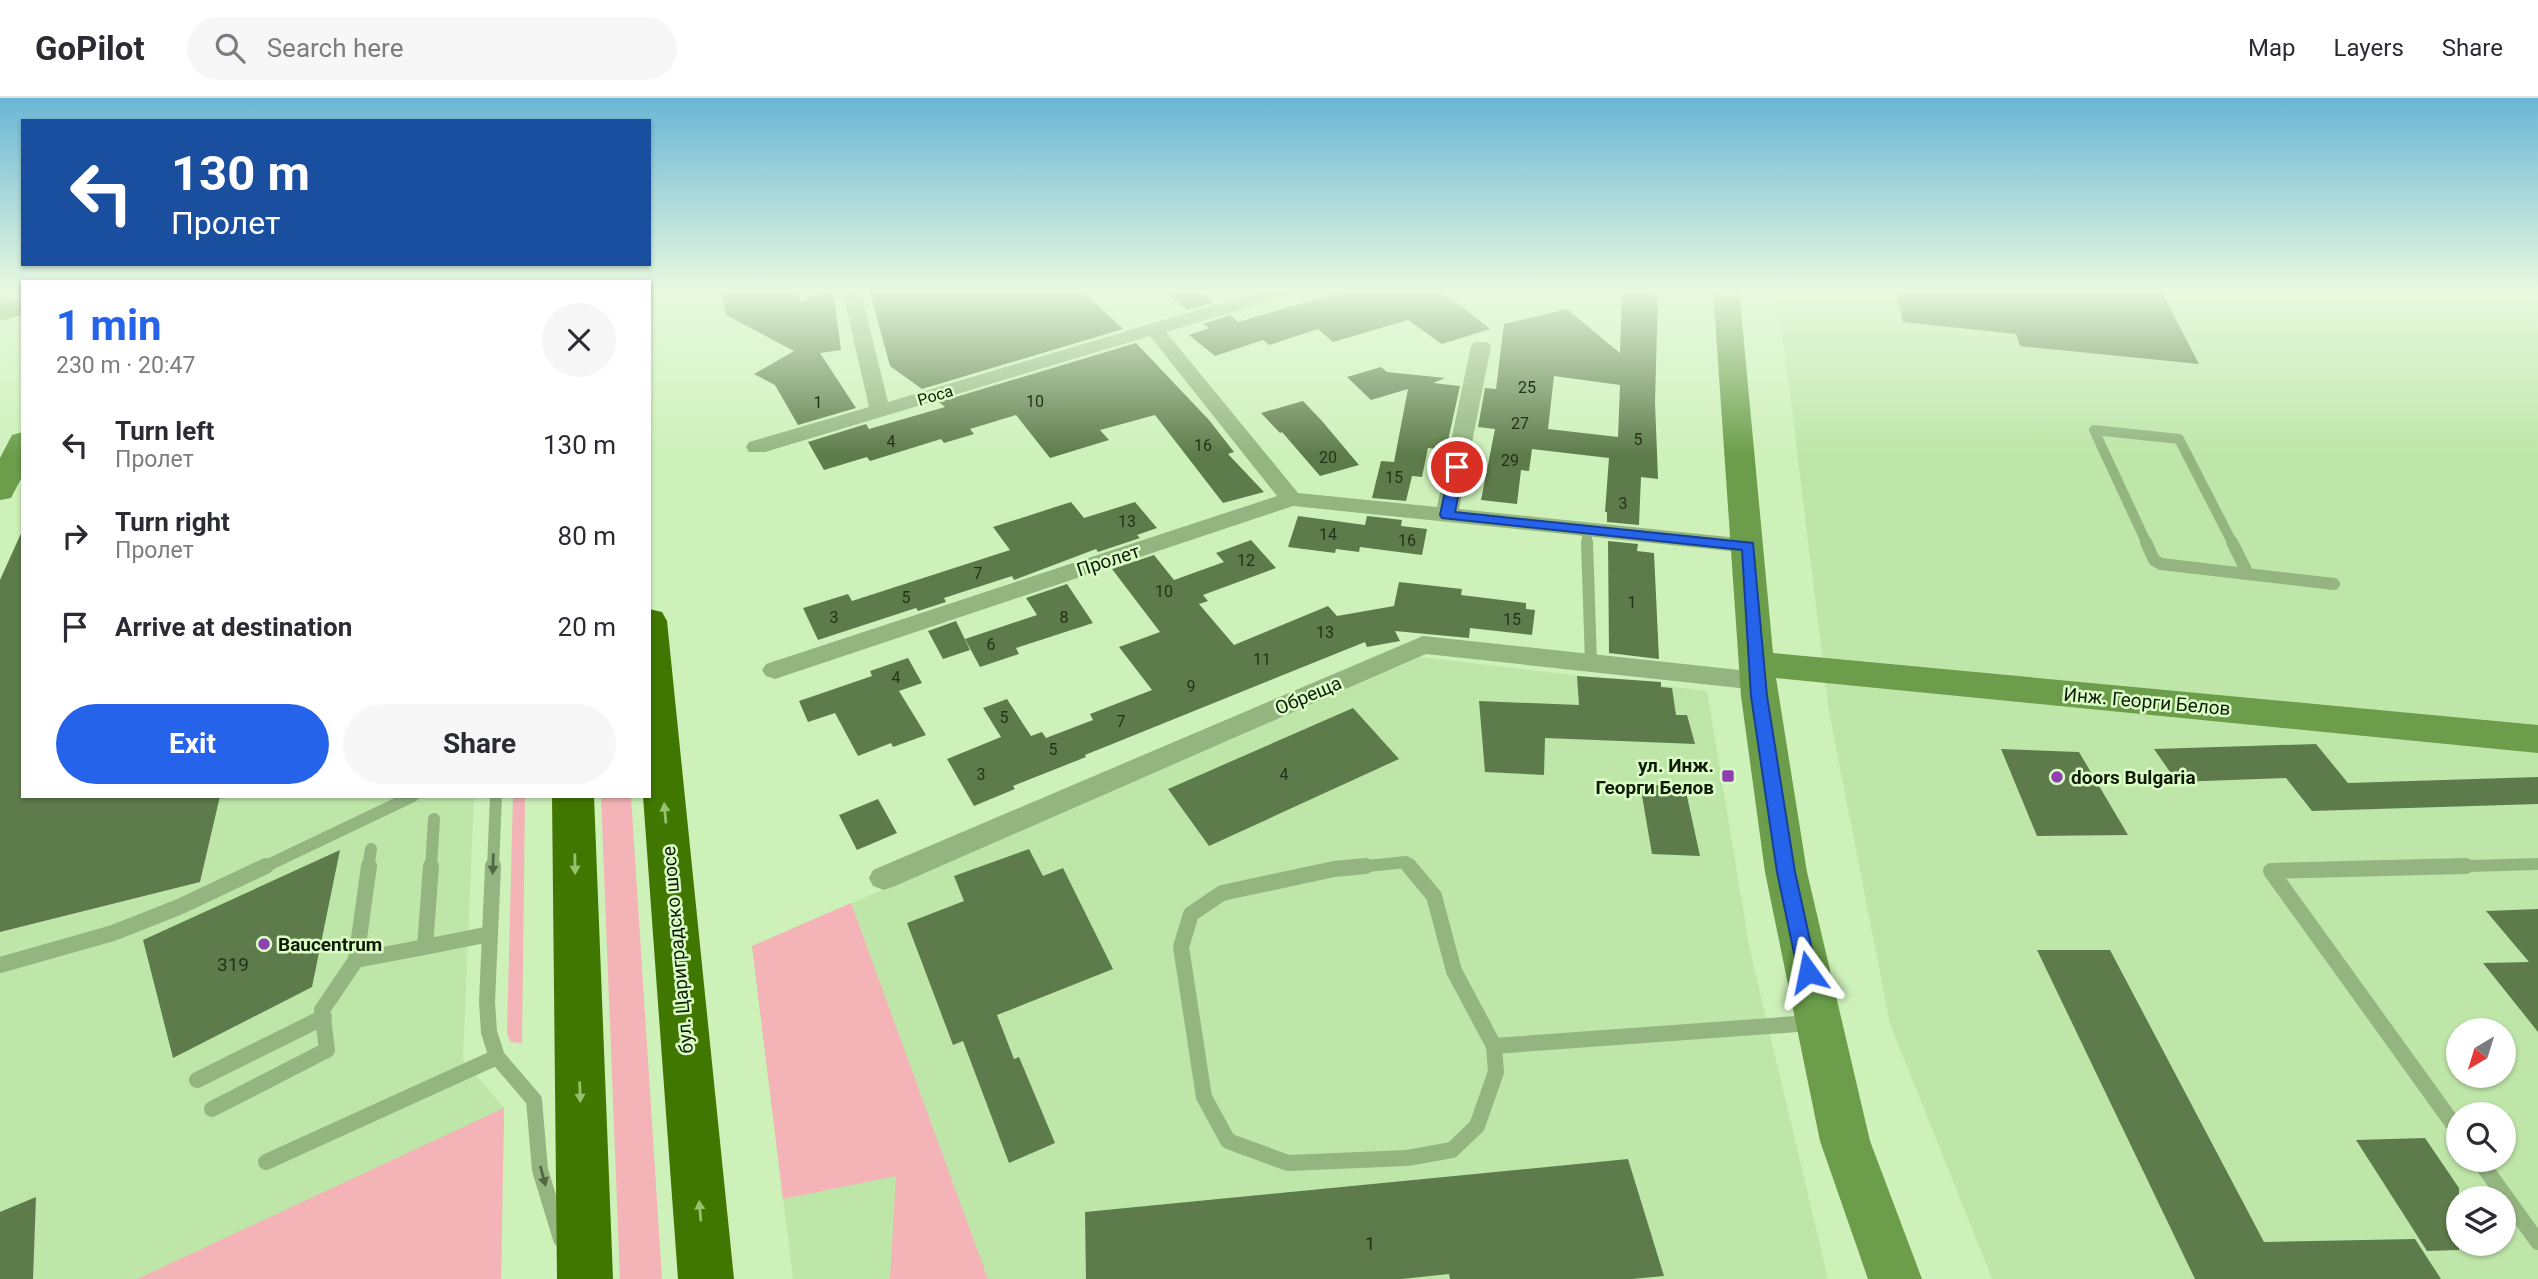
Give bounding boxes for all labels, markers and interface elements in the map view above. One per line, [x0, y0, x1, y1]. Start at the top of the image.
search box [187, 17, 677, 80]
text: GoPilot [35, 29, 145, 68]
icon: search [211, 29, 249, 67]
text: Search here [267, 33, 403, 63]
text: Map [2248, 34, 2296, 62]
text: Layers [2334, 34, 2404, 62]
text: Share [2442, 34, 2503, 62]
text: 130 m [171, 145, 310, 202]
icon: left [56, 147, 147, 238]
text: Пролет [171, 204, 280, 242]
text: 1 min [56, 301, 162, 350]
button: close [542, 303, 616, 377]
text: 230 m · 20:47 [56, 352, 195, 379]
house number: 25 [1518, 378, 1536, 397]
street label: Роса [915, 381, 955, 410]
house number: 10 [1026, 392, 1044, 411]
house number: 1 [814, 393, 823, 412]
house number: 27 [1511, 414, 1529, 433]
text: Turn left [115, 416, 214, 446]
icon: left [56, 426, 94, 464]
text: 130 m [543, 430, 616, 460]
house number: 5 [1634, 430, 1643, 449]
house number: 4 [887, 432, 896, 451]
house number: 16 [1194, 436, 1212, 455]
pin [1427, 437, 1487, 497]
text: Пролет [115, 446, 194, 473]
house number: 20 [1319, 448, 1337, 467]
icon: arrive [1438, 448, 1476, 486]
house number: 29 [1501, 451, 1519, 470]
house number: 15 [1385, 468, 1403, 487]
house number: 3 [1619, 494, 1628, 513]
text: Turn right [115, 507, 230, 537]
house number: 13 [1118, 512, 1136, 531]
icon: right [56, 517, 94, 555]
text: 80 m [558, 521, 616, 551]
house number: 14 [1319, 525, 1337, 544]
house number: 16 [1398, 531, 1416, 550]
text: Пролет [115, 537, 194, 564]
street label: Пролет [1074, 539, 1143, 581]
house number: 12 [1237, 551, 1255, 570]
house number: 7 [974, 564, 983, 583]
house number: 10 [1155, 582, 1173, 601]
house number: 5 [902, 588, 911, 607]
house number: 1 [1628, 593, 1637, 612]
icon: arrive [56, 608, 94, 646]
house number: 3 [830, 608, 839, 627]
house number: 8 [1060, 608, 1069, 627]
house number: 15 [1503, 610, 1521, 629]
text: Arrive at destination [115, 612, 352, 642]
text: 20 m [558, 612, 616, 642]
house number: 13 [1316, 623, 1334, 642]
house number: 6 [987, 635, 996, 654]
house number: 11 [1253, 650, 1271, 669]
house number: 4 [892, 668, 901, 687]
street label: Обреща [1271, 671, 1345, 720]
house number: 9 [1187, 677, 1196, 696]
street label: Инж. Георги Белов [2062, 683, 2231, 720]
button: Exit [56, 704, 329, 784]
button: Share [343, 704, 616, 784]
house number: 5 [1000, 708, 1009, 727]
house number: 7 [1117, 712, 1126, 731]
house number: 5 [1049, 740, 1058, 759]
place label: ул. Инж. Георги Белов [1596, 754, 1714, 799]
house number: 3 [977, 765, 986, 784]
house number: 4 [1280, 765, 1289, 784]
place label: doors Bulgaria [2071, 766, 2196, 789]
marker: ул. Инж. Георги Белов [1720, 768, 1736, 784]
marker: doors Bulgaria [2049, 769, 2065, 785]
one-way arrow [659, 802, 670, 824]
street label: бул. Цариградско шосе [657, 845, 698, 1055]
one-way arrow [487, 854, 498, 876]
one-way arrow [569, 854, 581, 876]
place label: Baucentrum [278, 933, 382, 956]
position arrow [1771, 935, 1845, 1009]
marker: Baucentrum [256, 936, 272, 952]
house number: 319 [217, 953, 249, 976]
north arrow [2446, 1018, 2516, 1088]
map controls [2446, 1018, 2516, 1256]
one-way arrow [574, 1081, 586, 1103]
button: search [2446, 1102, 2516, 1172]
one-way arrow [538, 1166, 548, 1187]
button: layers [2446, 1186, 2516, 1256]
one-way arrow [694, 1200, 705, 1222]
house number: 1 [1365, 1232, 1375, 1255]

